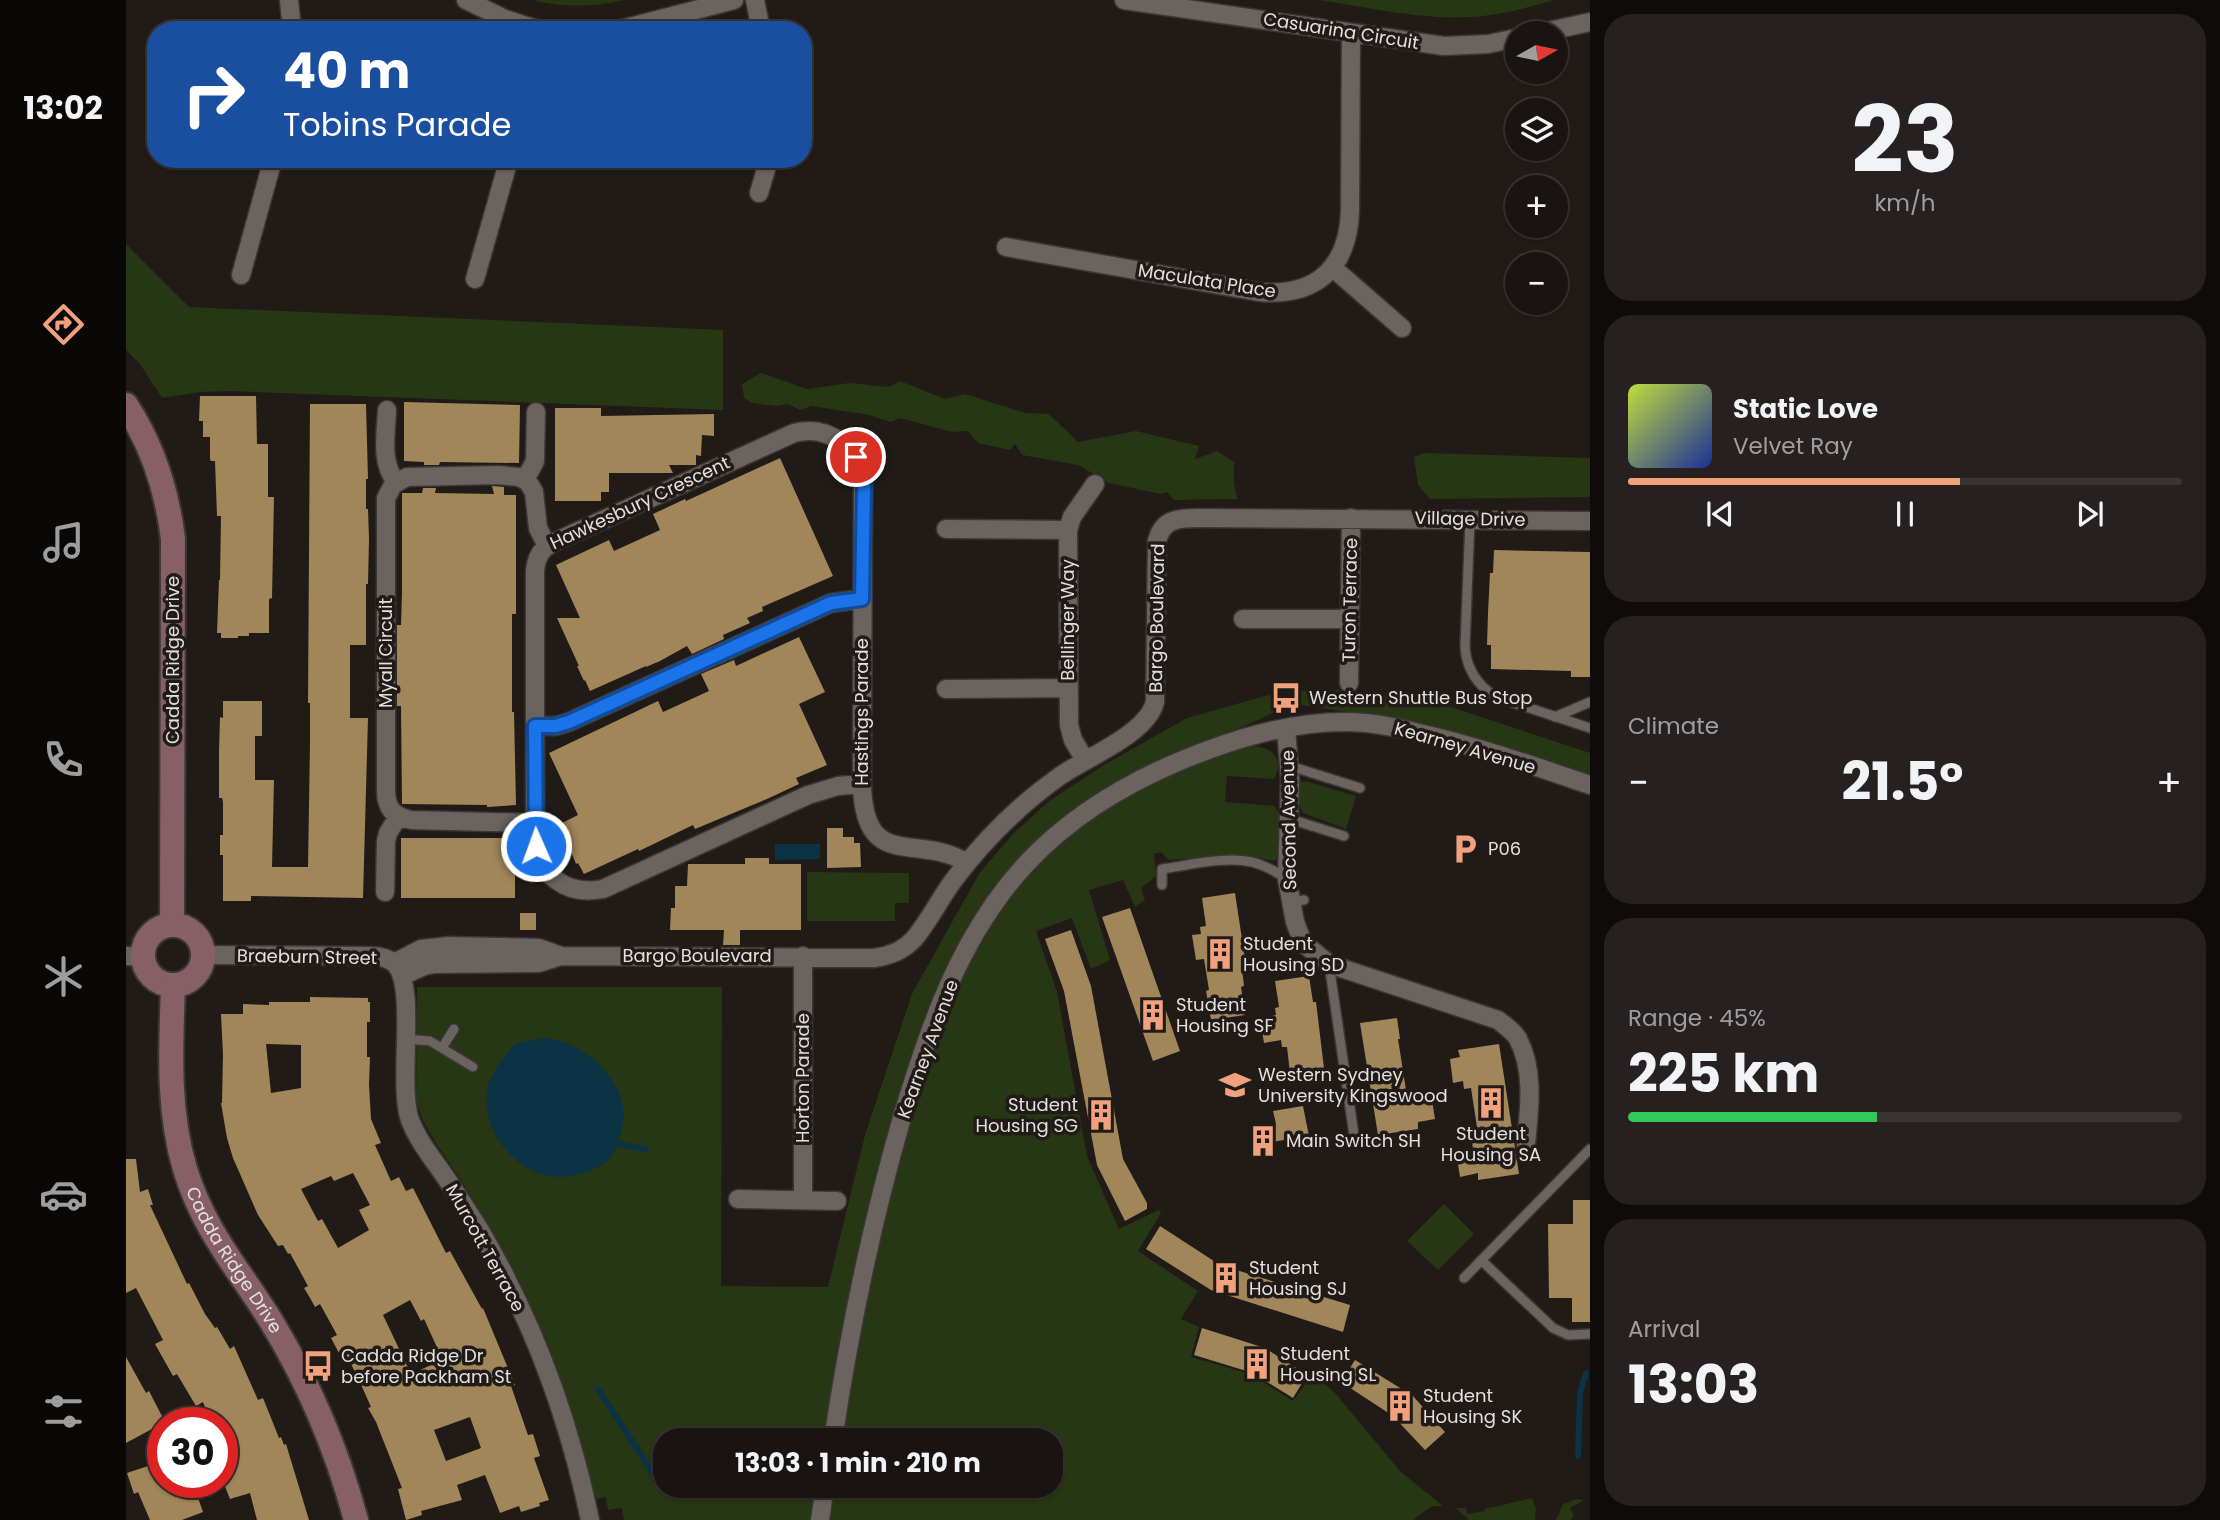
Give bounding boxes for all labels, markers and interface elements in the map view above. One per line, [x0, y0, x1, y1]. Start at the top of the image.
street label: Casuarina Circuit [1261, 6, 1421, 55]
north arrow [1505, 21, 1568, 84]
map controls [1505, 21, 1568, 315]
text: 40 m [283, 37, 410, 105]
icon: right [168, 49, 259, 140]
text: 23 [1851, 76, 1959, 204]
text: 13:02 [23, 85, 103, 130]
button: layers [1505, 98, 1568, 161]
text: Tobins Parade [283, 102, 511, 147]
button: + [1505, 175, 1568, 238]
text: km/h [1874, 187, 1936, 219]
button: − [1505, 252, 1568, 315]
street label: Maculata Place [1136, 257, 1278, 304]
icon: directions [39, 300, 88, 349]
text: Static Love [1733, 391, 1878, 427]
pin [826, 427, 886, 487]
text: Velvet Ray [1733, 430, 1853, 462]
icon: arrive [837, 438, 875, 476]
street label: Hawkesbury Crescent [546, 450, 734, 555]
icon: previous [1701, 495, 1739, 533]
icon: pause [1886, 495, 1924, 533]
icon: next [2071, 495, 2109, 533]
street label: Village Drive [1414, 505, 1526, 532]
icon: music [39, 518, 88, 567]
street label: Turon Terrace [1336, 538, 1363, 662]
street label: Bargo Boulevard [1143, 543, 1170, 693]
street label: Bellinger Way [1055, 559, 1080, 681]
street label: Cadda Ridge Drive [160, 576, 185, 744]
street label: Myall Circuit [373, 598, 398, 708]
street label: Hastings Parade [849, 638, 874, 786]
bus stop icon: Western Shuttle Bus Stop [1269, 681, 1303, 715]
place label: Western Shuttle Bus Stop [1309, 685, 1533, 710]
text: Climate [1628, 710, 1719, 742]
street label: Kearney Avenue [1391, 715, 1539, 780]
icon: phone [39, 735, 88, 784]
text: 21.5° [1842, 745, 1963, 818]
street label: Second Avenue [1275, 750, 1302, 890]
text: − [1628, 756, 1649, 809]
text: + [2156, 756, 2182, 809]
position arrow [499, 809, 573, 883]
parking icon: P06 [1448, 832, 1482, 866]
place label: P06 [1488, 836, 1521, 861]
place label: Student Housing SD [1243, 931, 1344, 977]
building icon: Student Housing SD [1203, 937, 1237, 971]
street label: Braeburn Street [237, 943, 377, 970]
street label: Bargo Boulevard [622, 943, 772, 968]
icon: climate [39, 952, 88, 1001]
street label: Kearney Avenue [891, 976, 964, 1122]
place label: Student Housing SF [1176, 992, 1273, 1038]
building icon: Student Housing SF [1136, 998, 1170, 1032]
text: Range · 45% [1628, 1002, 1766, 1034]
street label: Horton Parade [790, 1013, 815, 1143]
text: 225 km [1628, 1037, 1819, 1110]
place label: Western Sydney University Kingswood [1258, 1062, 1448, 1108]
school or university icon: Western Sydney University Kingswood [1218, 1068, 1252, 1102]
building icon: Student Housing SA [1474, 1086, 1508, 1120]
place label: Student Housing SG [976, 1092, 1078, 1138]
building icon: Student Housing SG [1084, 1098, 1118, 1132]
place label: Student Housing SA [1441, 1121, 1541, 1167]
building icon: Main Switch SH [1246, 1124, 1280, 1158]
place label: Main Switch SH [1286, 1128, 1421, 1153]
icon: car [39, 1170, 88, 1219]
street label: Murcott Terrace [440, 1179, 531, 1316]
street label: Cadda Ridge Drive [180, 1183, 289, 1338]
place label: Student Housing SJ [1249, 1255, 1347, 1301]
building icon: Student Housing SJ [1209, 1261, 1243, 1295]
text: Arrival [1628, 1313, 1700, 1345]
place label: Student Housing SL [1280, 1341, 1376, 1387]
place label: Cadda Ridge Dr before Packham St [341, 1343, 511, 1389]
building icon: Student Housing SL [1240, 1347, 1274, 1381]
text: 13:03 [1628, 1348, 1759, 1421]
bus stop icon: Cadda Ridge Dr before Packham St [301, 1349, 335, 1383]
place label: Student Housing SK [1423, 1383, 1522, 1429]
icon: filters [39, 1387, 88, 1436]
building icon: Student Housing SK [1383, 1389, 1417, 1423]
speed limit sign: 30 [147, 1407, 238, 1498]
text: 13:03 · 1 min · 210 m [735, 1445, 981, 1481]

